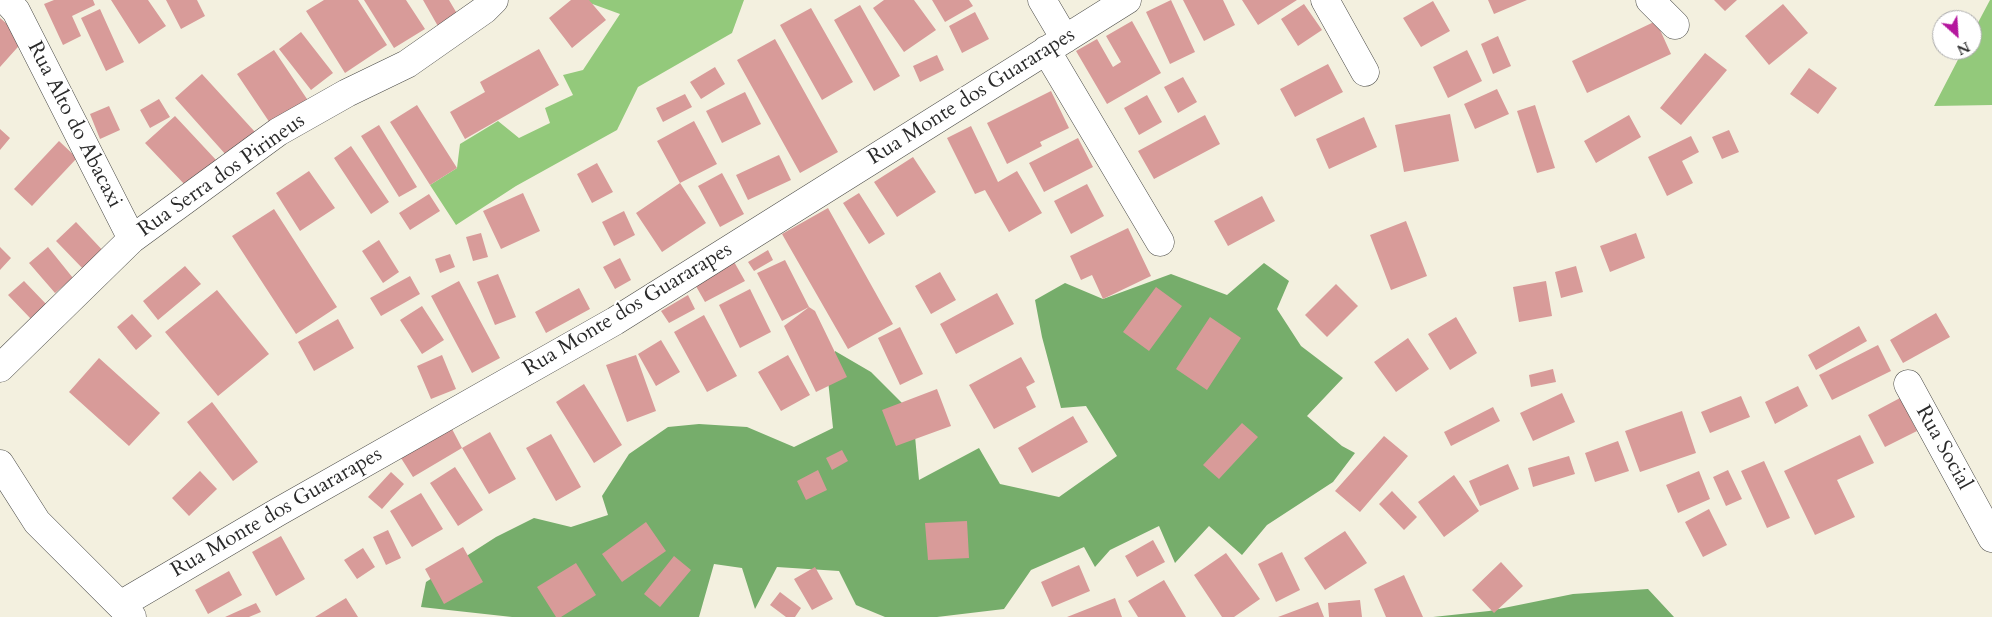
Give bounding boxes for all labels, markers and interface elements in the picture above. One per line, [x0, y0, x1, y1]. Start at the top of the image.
north arrow [1932, 10, 1982, 60]
street label: Rua Monte dos Guararapes [864, 23, 1080, 171]
text: N [1954, 37, 1973, 59]
street label: Rua Alto do Abacaxi [21, 38, 127, 212]
street label: Rua Serra dos Pirineus [134, 109, 310, 243]
street label: Rua Monte dos Guararapes [519, 238, 737, 382]
street label: Rua Social [1910, 401, 1976, 495]
street label: Rua Monte dos Guararapes [167, 442, 387, 584]

